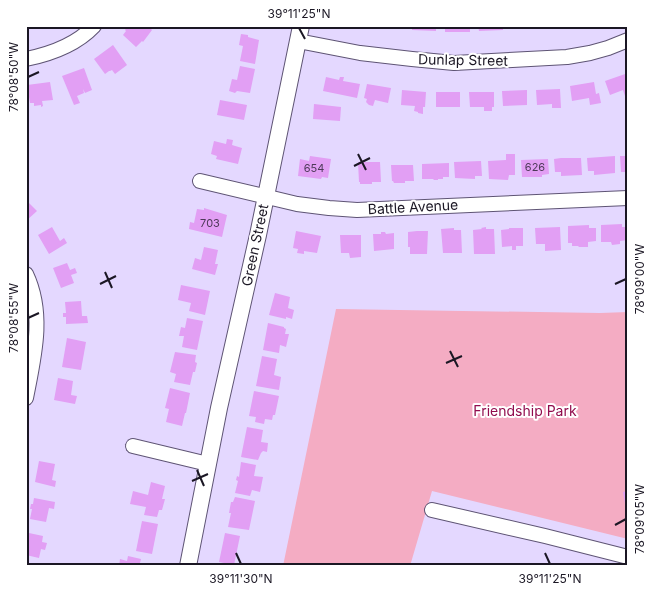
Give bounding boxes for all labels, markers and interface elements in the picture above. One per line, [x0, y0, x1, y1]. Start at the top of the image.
text: 39°11'25"N [268, 6, 330, 21]
text: 78°08'50"W [6, 42, 21, 112]
street label: Dunlap Street [418, 50, 509, 69]
house number: 626 [525, 160, 545, 174]
house number: 654 [304, 161, 324, 175]
street label: Battle Avenue [367, 196, 459, 217]
street label: Green Street [238, 202, 272, 288]
house number: 703 [200, 216, 220, 230]
text: 78°09'00"W [632, 244, 647, 314]
text: 78°08'55"W [6, 283, 21, 353]
park label: Friendship Park [473, 402, 577, 419]
text: 78°09'05"W [632, 484, 647, 554]
text: 39°11'30"N [209, 571, 273, 586]
text: 39°11'25"N [519, 571, 581, 586]

